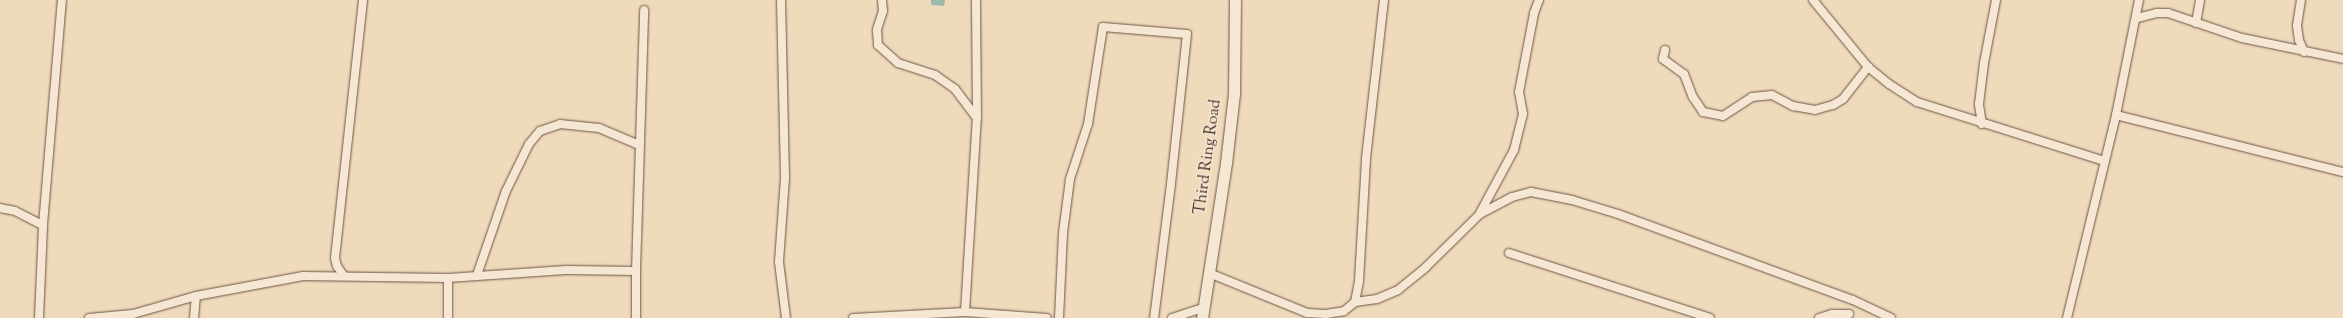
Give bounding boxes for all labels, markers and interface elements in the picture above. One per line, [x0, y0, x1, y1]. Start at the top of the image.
street label: Third Ring Road [1191, 98, 1227, 216]

